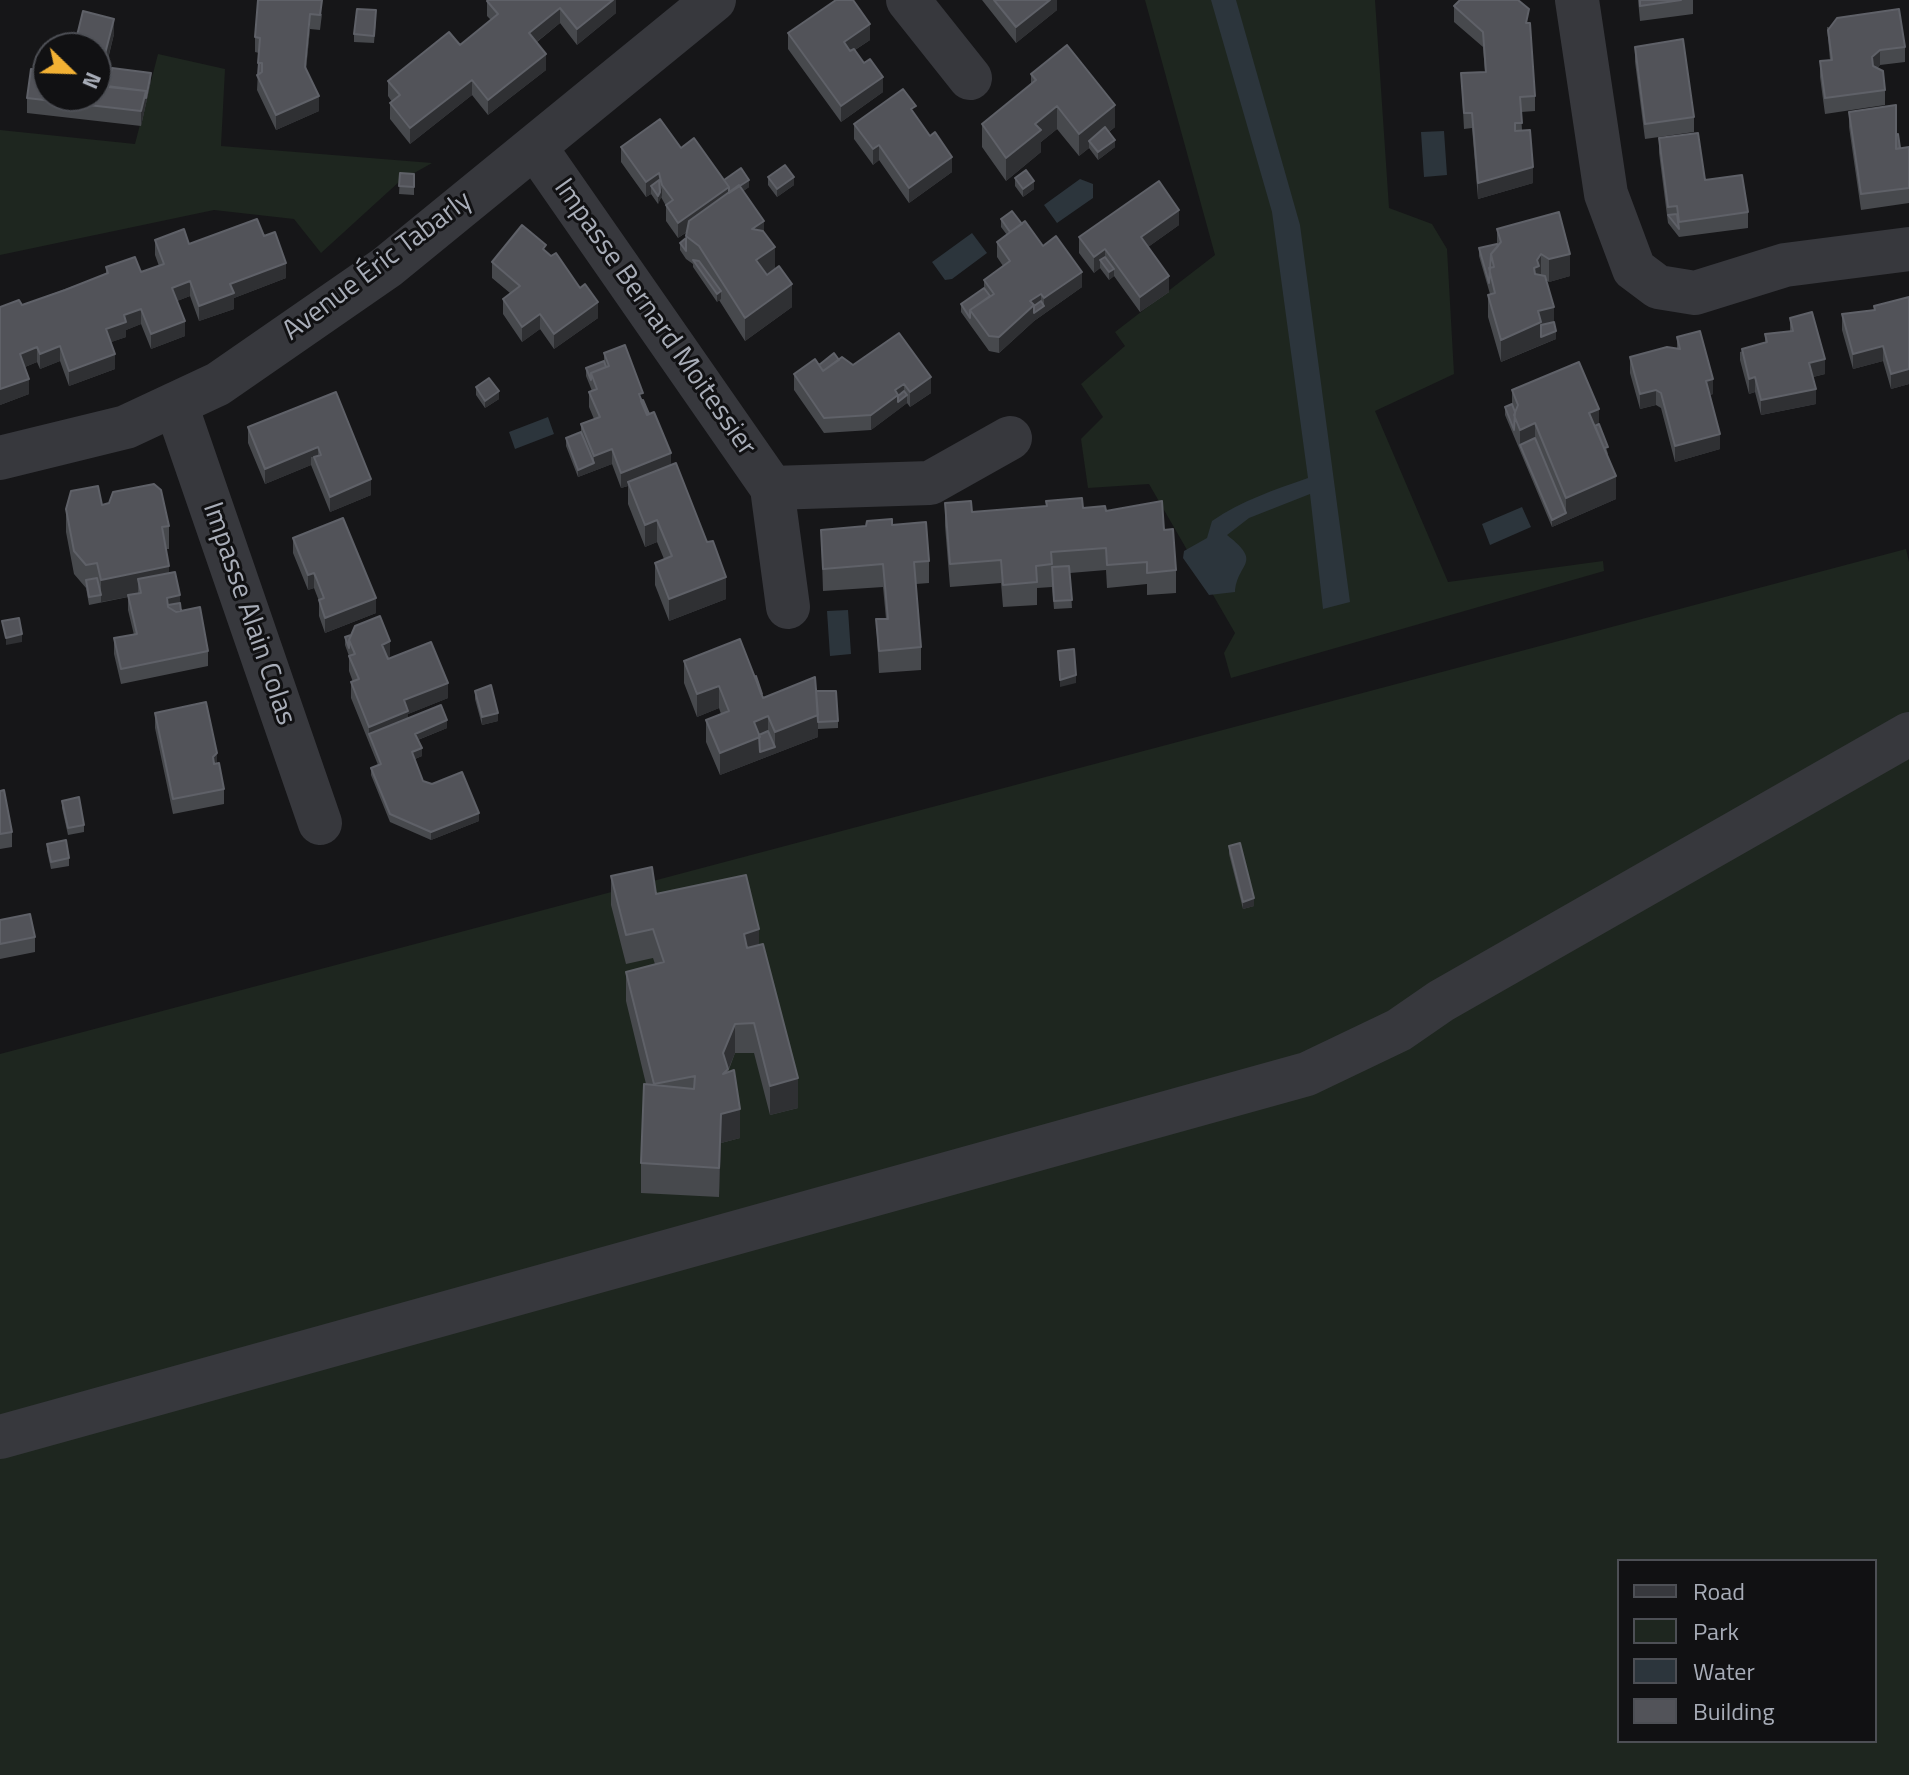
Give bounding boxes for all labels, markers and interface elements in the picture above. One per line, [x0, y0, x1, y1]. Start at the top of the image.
north arrow [32, 32, 112, 112]
text: N [74, 67, 111, 94]
street label: Impasse Bernard Moitessier [546, 173, 762, 463]
street label: Avenue Éric Tabarly [277, 185, 479, 349]
street label: Impasse Alain Colas [194, 498, 302, 730]
legend [1617, 1559, 1877, 1743]
text: Road [1693, 1573, 1745, 1609]
text: Park [1693, 1613, 1739, 1649]
text: Water [1693, 1653, 1755, 1689]
text: Building [1693, 1693, 1775, 1729]

